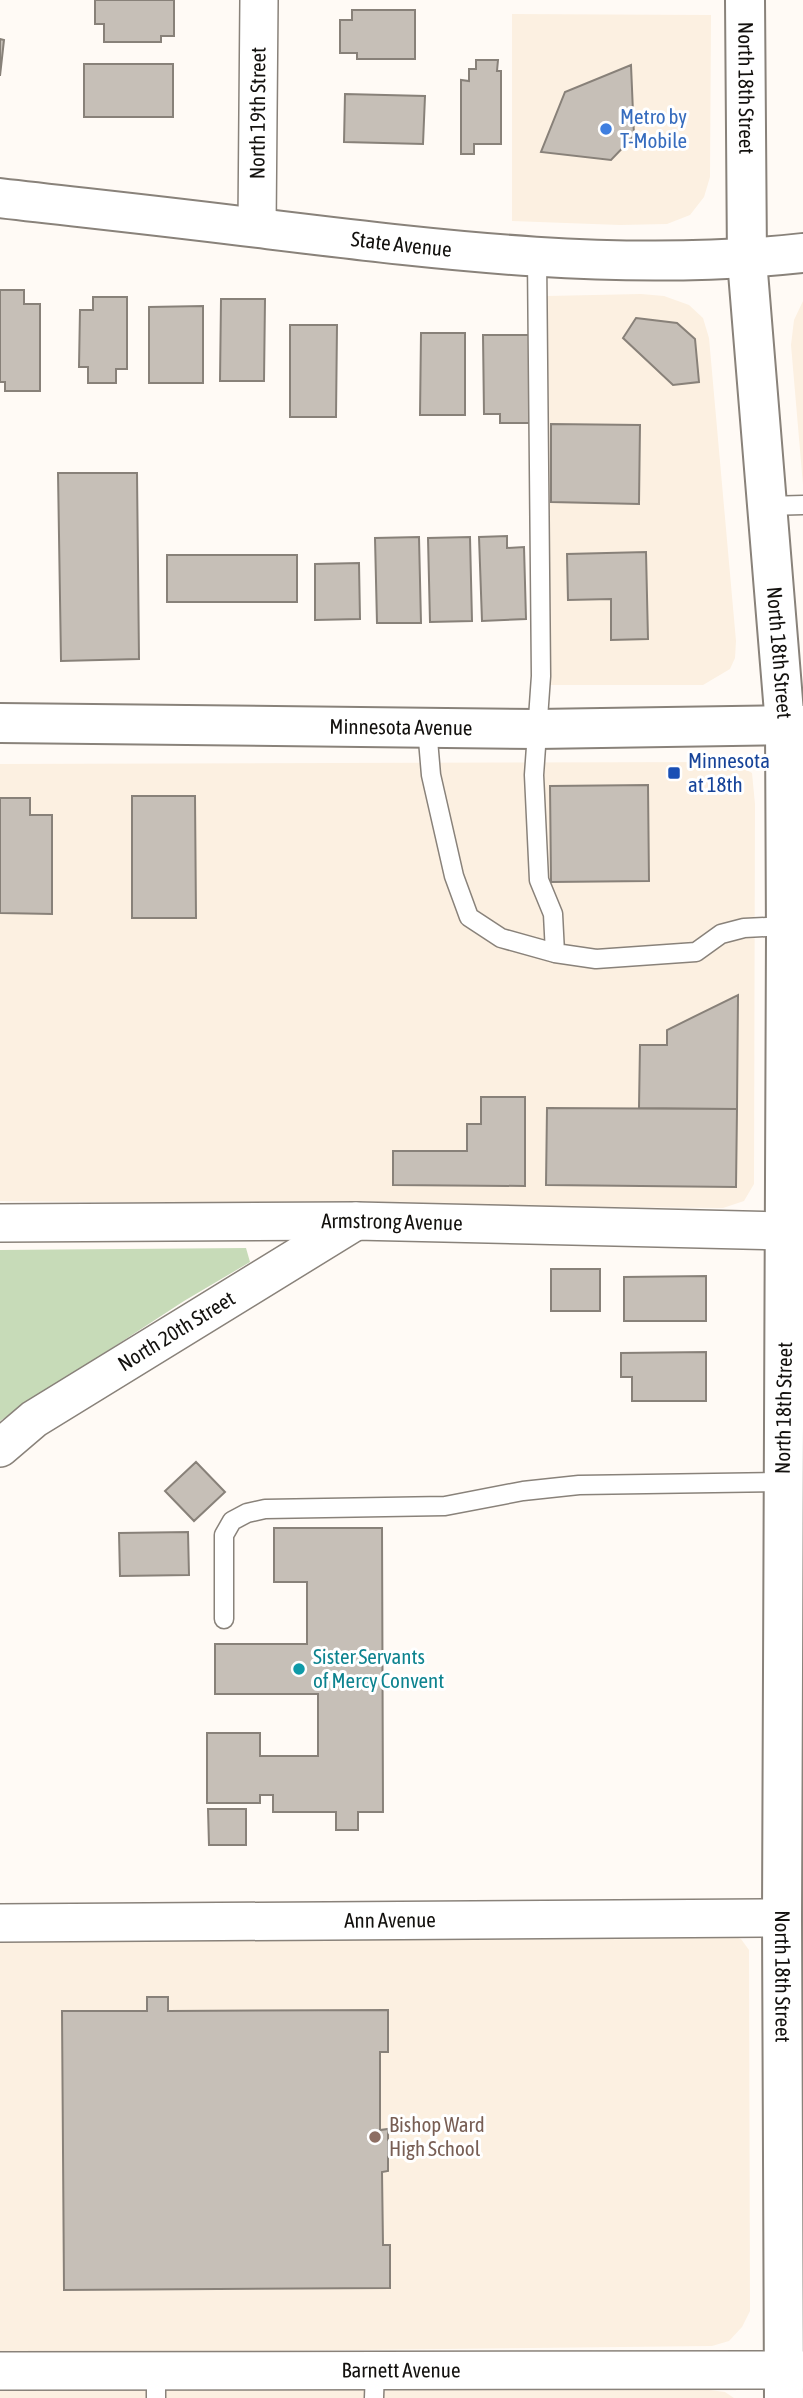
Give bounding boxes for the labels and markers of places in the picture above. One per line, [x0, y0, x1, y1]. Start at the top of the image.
place label: Metro by T-Mobile [620, 104, 687, 152]
marker: Metro by T-Mobile [598, 121, 614, 137]
place label: Minnesota at 18th [688, 748, 770, 796]
marker: Minnesota at 18th [666, 765, 682, 781]
place label: Sister Servants of Mercy Convent [313, 1644, 444, 1692]
marker: Sister Servants of Mercy Convent [291, 1661, 307, 1677]
place label: Bishop Ward High School [389, 2112, 485, 2160]
marker: Bishop Ward High School [367, 2129, 383, 2145]

